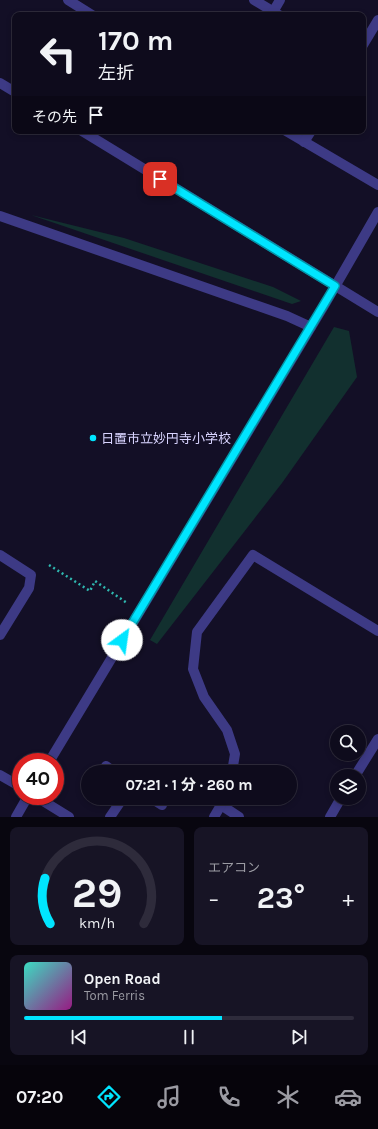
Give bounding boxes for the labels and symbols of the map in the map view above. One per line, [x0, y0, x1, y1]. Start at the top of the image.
pin [143, 162, 177, 196]
place label: 日置市立妙円寺小学校 [101, 431, 231, 446]
marker: 日置市立妙円寺小学校 [88, 433, 98, 443]
position arrow [101, 619, 143, 661]
speed limit sign: 40 [12, 753, 64, 805]

